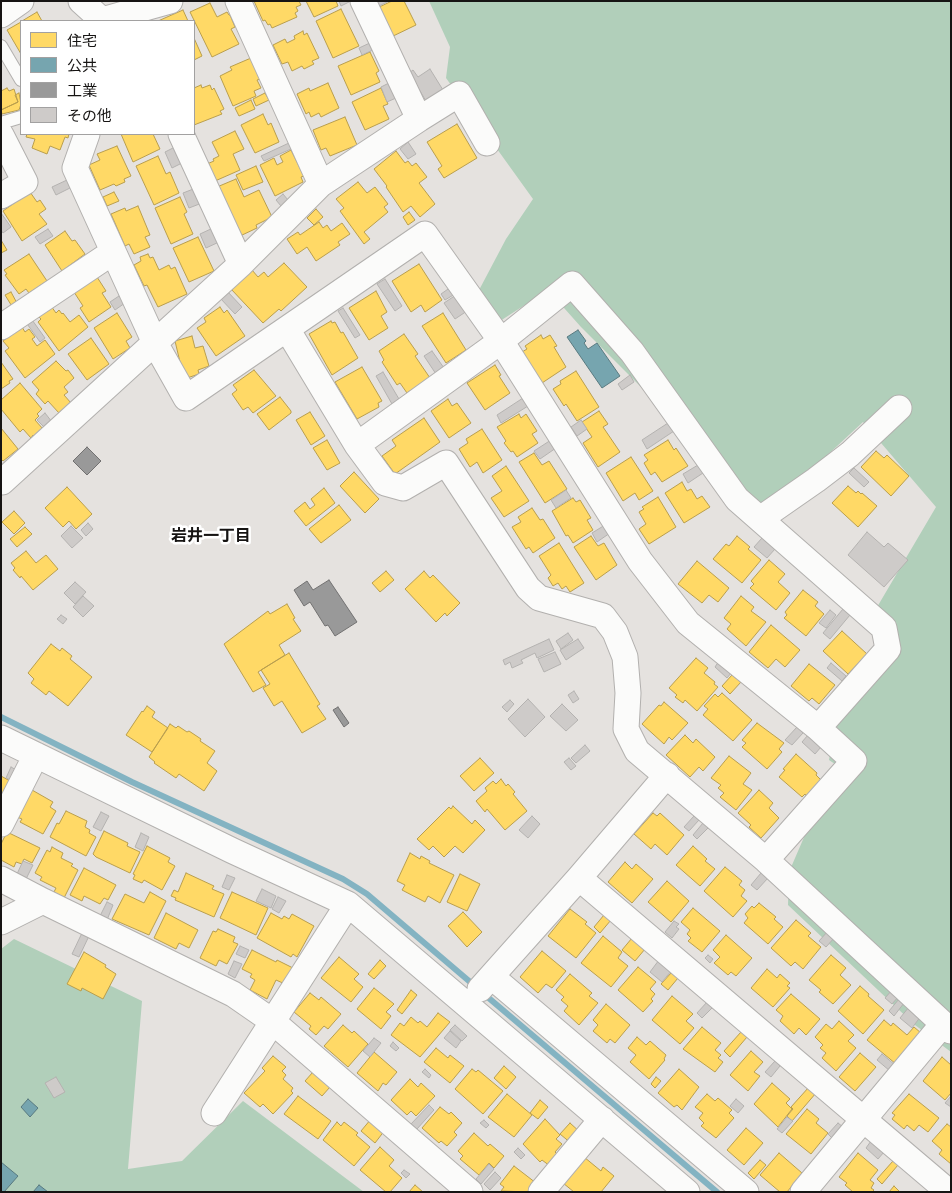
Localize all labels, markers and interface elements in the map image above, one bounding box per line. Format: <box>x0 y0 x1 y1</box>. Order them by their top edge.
legend <box>20 20 195 135</box>
text: 住宅 <box>67 33 97 49</box>
text: 公共 <box>67 58 97 74</box>
text: 工業 <box>67 83 97 99</box>
text: その他 <box>67 108 112 124</box>
district label: 岩井一丁目 <box>171 527 251 547</box>

